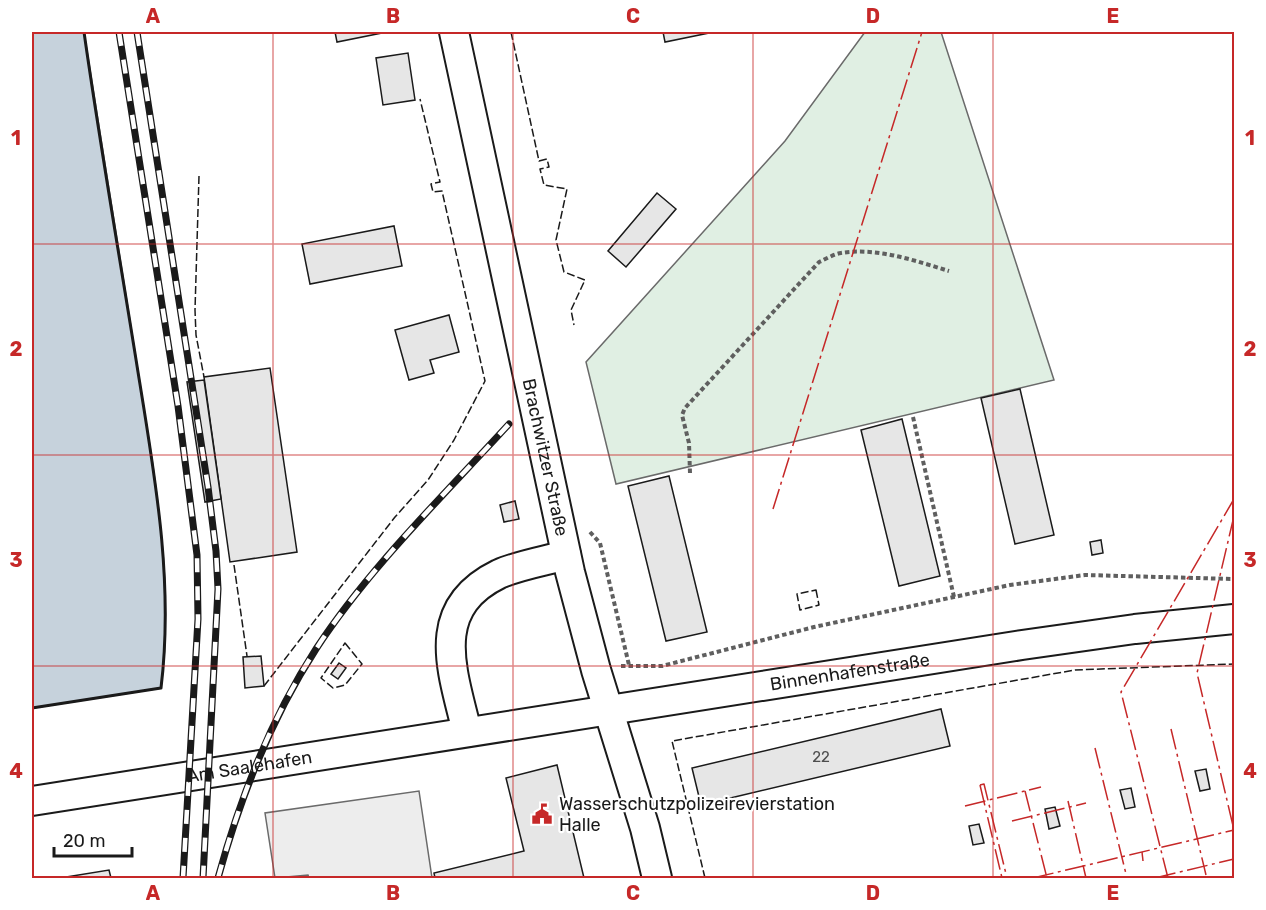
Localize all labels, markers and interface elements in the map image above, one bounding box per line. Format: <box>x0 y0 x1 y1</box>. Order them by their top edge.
text: A <box>146 4 161 28</box>
text: B <box>386 4 400 28</box>
text: C <box>626 4 640 28</box>
text: D <box>866 4 880 28</box>
text: E <box>1107 4 1119 28</box>
text: 1 <box>11 126 21 150</box>
text: 1 <box>1245 126 1255 150</box>
text: 2 <box>10 337 23 361</box>
text: 2 <box>1244 337 1257 361</box>
street label: Brachwitzer Straße <box>518 376 573 538</box>
text: 3 <box>9 548 23 572</box>
text: 3 <box>1243 548 1257 572</box>
street label: Binnenhafenstraße <box>768 649 931 696</box>
street label: Am Saalehafen <box>185 746 314 787</box>
house number: 22 <box>812 748 830 766</box>
text: 4 <box>9 759 23 783</box>
text: 4 <box>1243 759 1257 783</box>
place label: Wasserschutzpolizeirevierstation Halle <box>559 793 835 836</box>
public building icon: Wasserschutzpolizeirevierstation Halle <box>530 802 554 826</box>
scale bar <box>54 820 132 858</box>
text: 20 m <box>63 830 105 852</box>
text: A <box>146 881 161 905</box>
text: B <box>386 881 400 905</box>
text: C <box>626 881 640 905</box>
text: D <box>866 881 880 905</box>
text: E <box>1107 881 1119 905</box>

